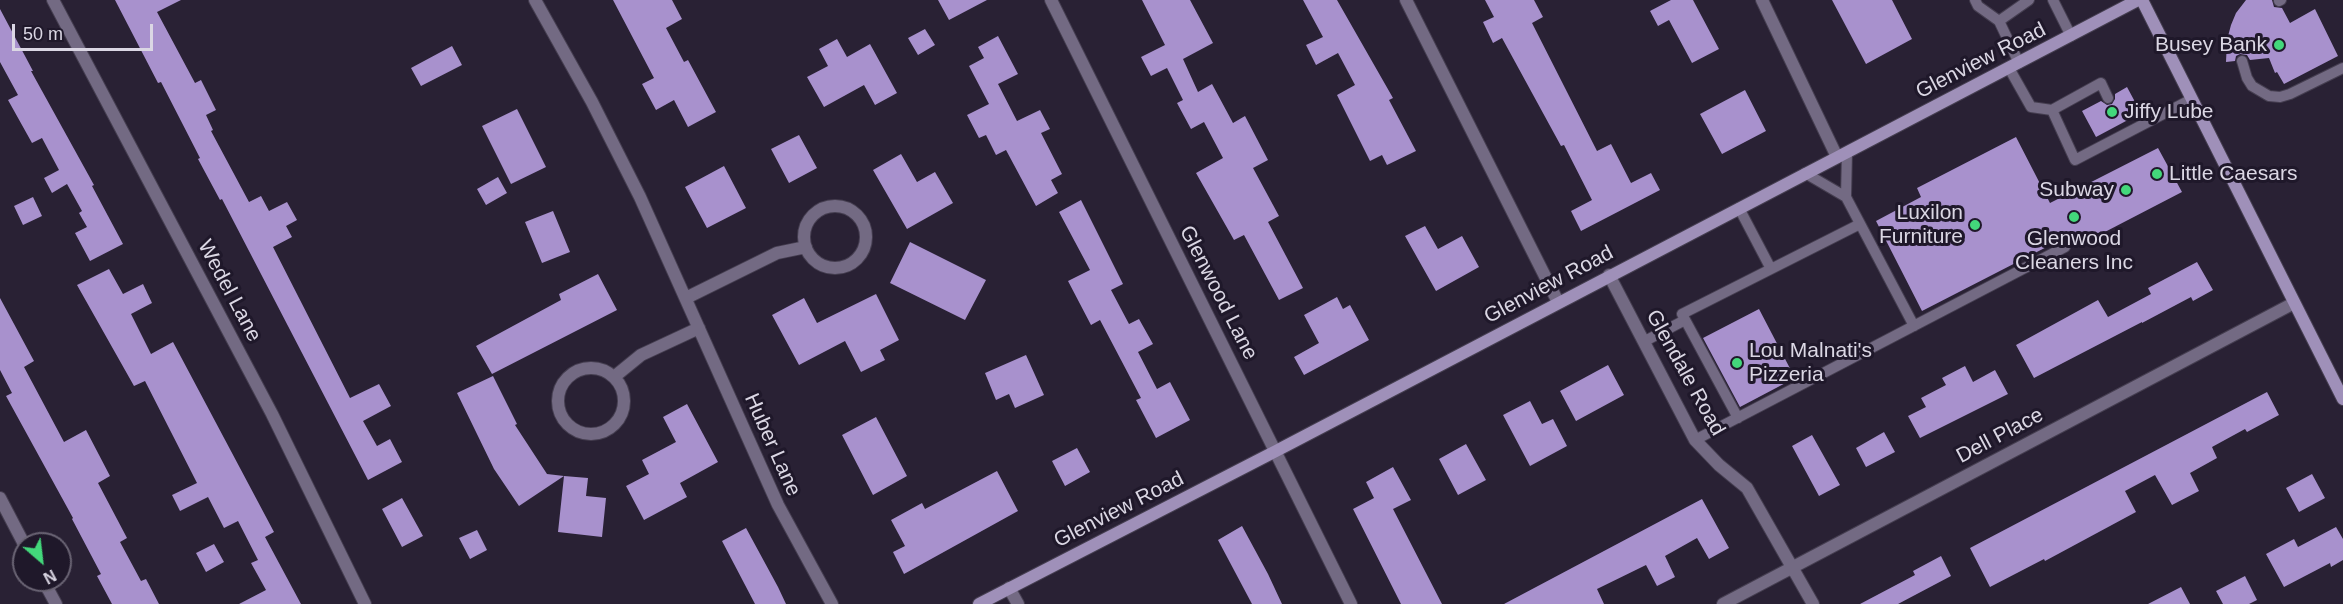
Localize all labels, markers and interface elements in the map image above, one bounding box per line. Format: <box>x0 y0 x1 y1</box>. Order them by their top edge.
scale bar <box>15 12 156 50</box>
street label: Glenview Road <box>1912 17 2050 105</box>
text: 50 m <box>23 24 63 44</box>
place label: Busey Bank <box>2155 32 2267 58</box>
marker: Busey Bank <box>2272 38 2286 52</box>
place label: Jiffy Lube <box>2124 99 2214 125</box>
marker: Jiffy Lube <box>2105 105 2119 119</box>
place label: Little Caesars <box>2169 161 2297 187</box>
marker: Little Caesars <box>2150 167 2164 181</box>
place label: Subway <box>2039 177 2114 203</box>
marker: Subway <box>2119 183 2133 197</box>
place label: Luxilon Furniture <box>1879 200 1963 250</box>
marker: Glenwood Cleaners Inc <box>2067 210 2081 224</box>
marker: Luxilon Furniture <box>1968 218 1982 232</box>
street label: Glenwood Lane <box>1173 222 1263 364</box>
place label: Glenwood Cleaners Inc <box>2015 226 2133 276</box>
street label: Wedel Lane <box>192 236 266 346</box>
street label: Glenview Road <box>1480 240 1618 330</box>
street label: Glendale Road <box>1640 306 1730 440</box>
place label: Lou Malnati's Pizzeria <box>1749 338 1872 388</box>
marker: Lou Malnati's Pizzeria <box>1730 356 1744 370</box>
street label: Huber Lane <box>738 390 806 500</box>
street label: Dell Place <box>1952 403 2048 469</box>
street label: Glenview Road <box>1050 466 1188 554</box>
north arrow <box>12 532 72 592</box>
text: N <box>41 566 59 587</box>

